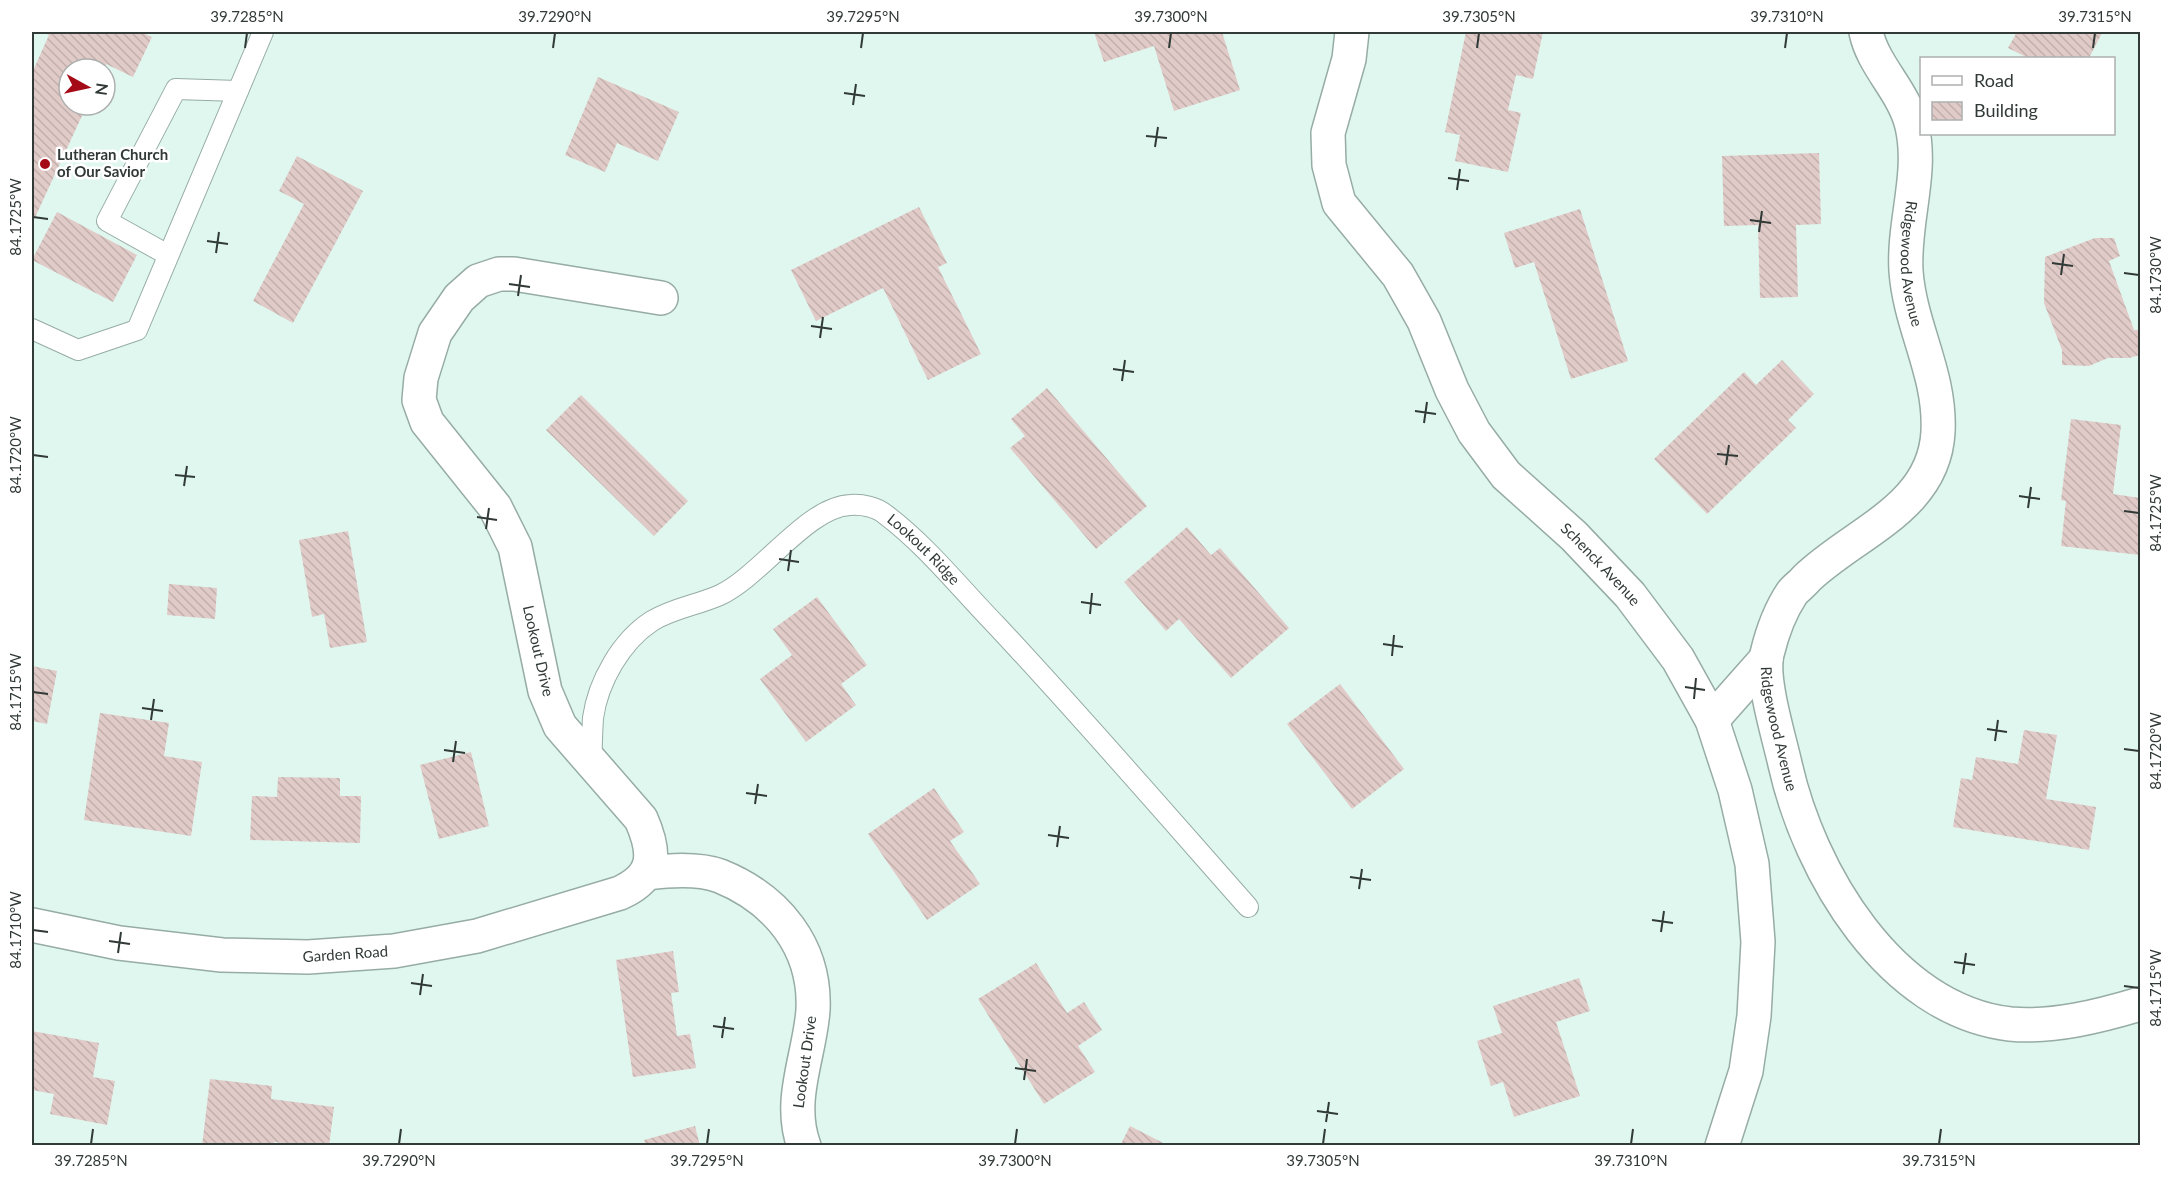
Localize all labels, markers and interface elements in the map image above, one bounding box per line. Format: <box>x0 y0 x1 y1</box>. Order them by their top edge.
text: 39.7285°N <box>210 7 284 25</box>
text: 39.7290°N <box>518 7 592 25</box>
text: 39.7295°N <box>826 7 900 25</box>
text: 39.7300°N <box>1134 7 1208 25</box>
text: 39.7305°N <box>1442 7 1516 25</box>
text: 39.7310°N <box>1750 7 1824 25</box>
text: 39.7315°N <box>2058 7 2132 25</box>
north arrow <box>57 57 117 117</box>
legend <box>1920 57 2115 135</box>
text: Road <box>1974 69 2014 91</box>
text: N <box>92 82 113 97</box>
text: Building <box>1974 99 2038 121</box>
place label: Lutheran Church of Our Savior <box>57 145 168 180</box>
marker: Lutheran Church of Our Savior <box>38 157 52 171</box>
text: 84.1725°W <box>6 178 24 256</box>
street label: Ridgewood Avenue <box>1898 200 1927 329</box>
text: 84.1730°W <box>2146 236 2164 314</box>
text: 84.1720°W <box>6 416 24 494</box>
text: 84.1725°W <box>2146 474 2164 552</box>
street label: Lookout Ridge <box>884 509 964 588</box>
street label: Schenck Avenue <box>1557 519 1645 609</box>
street label: Lookout Drive <box>520 603 558 698</box>
text: 84.1715°W <box>6 653 24 731</box>
street label: Ridgewood Avenue <box>1758 666 1802 793</box>
text: 84.1720°W <box>2146 712 2164 790</box>
text: 84.1710°W <box>6 891 24 969</box>
street label: Garden Road <box>302 941 389 965</box>
text: 84.1715°W <box>2146 949 2164 1027</box>
street label: Lookout Drive <box>789 1014 819 1109</box>
text: 39.7285°N <box>54 1151 128 1169</box>
text: 39.7290°N <box>362 1151 436 1169</box>
text: 39.7295°N <box>670 1151 744 1169</box>
text: 39.7300°N <box>978 1151 1052 1169</box>
text: 39.7305°N <box>1286 1151 1360 1169</box>
text: 39.7310°N <box>1594 1151 1668 1169</box>
text: 39.7315°N <box>1902 1151 1976 1169</box>

